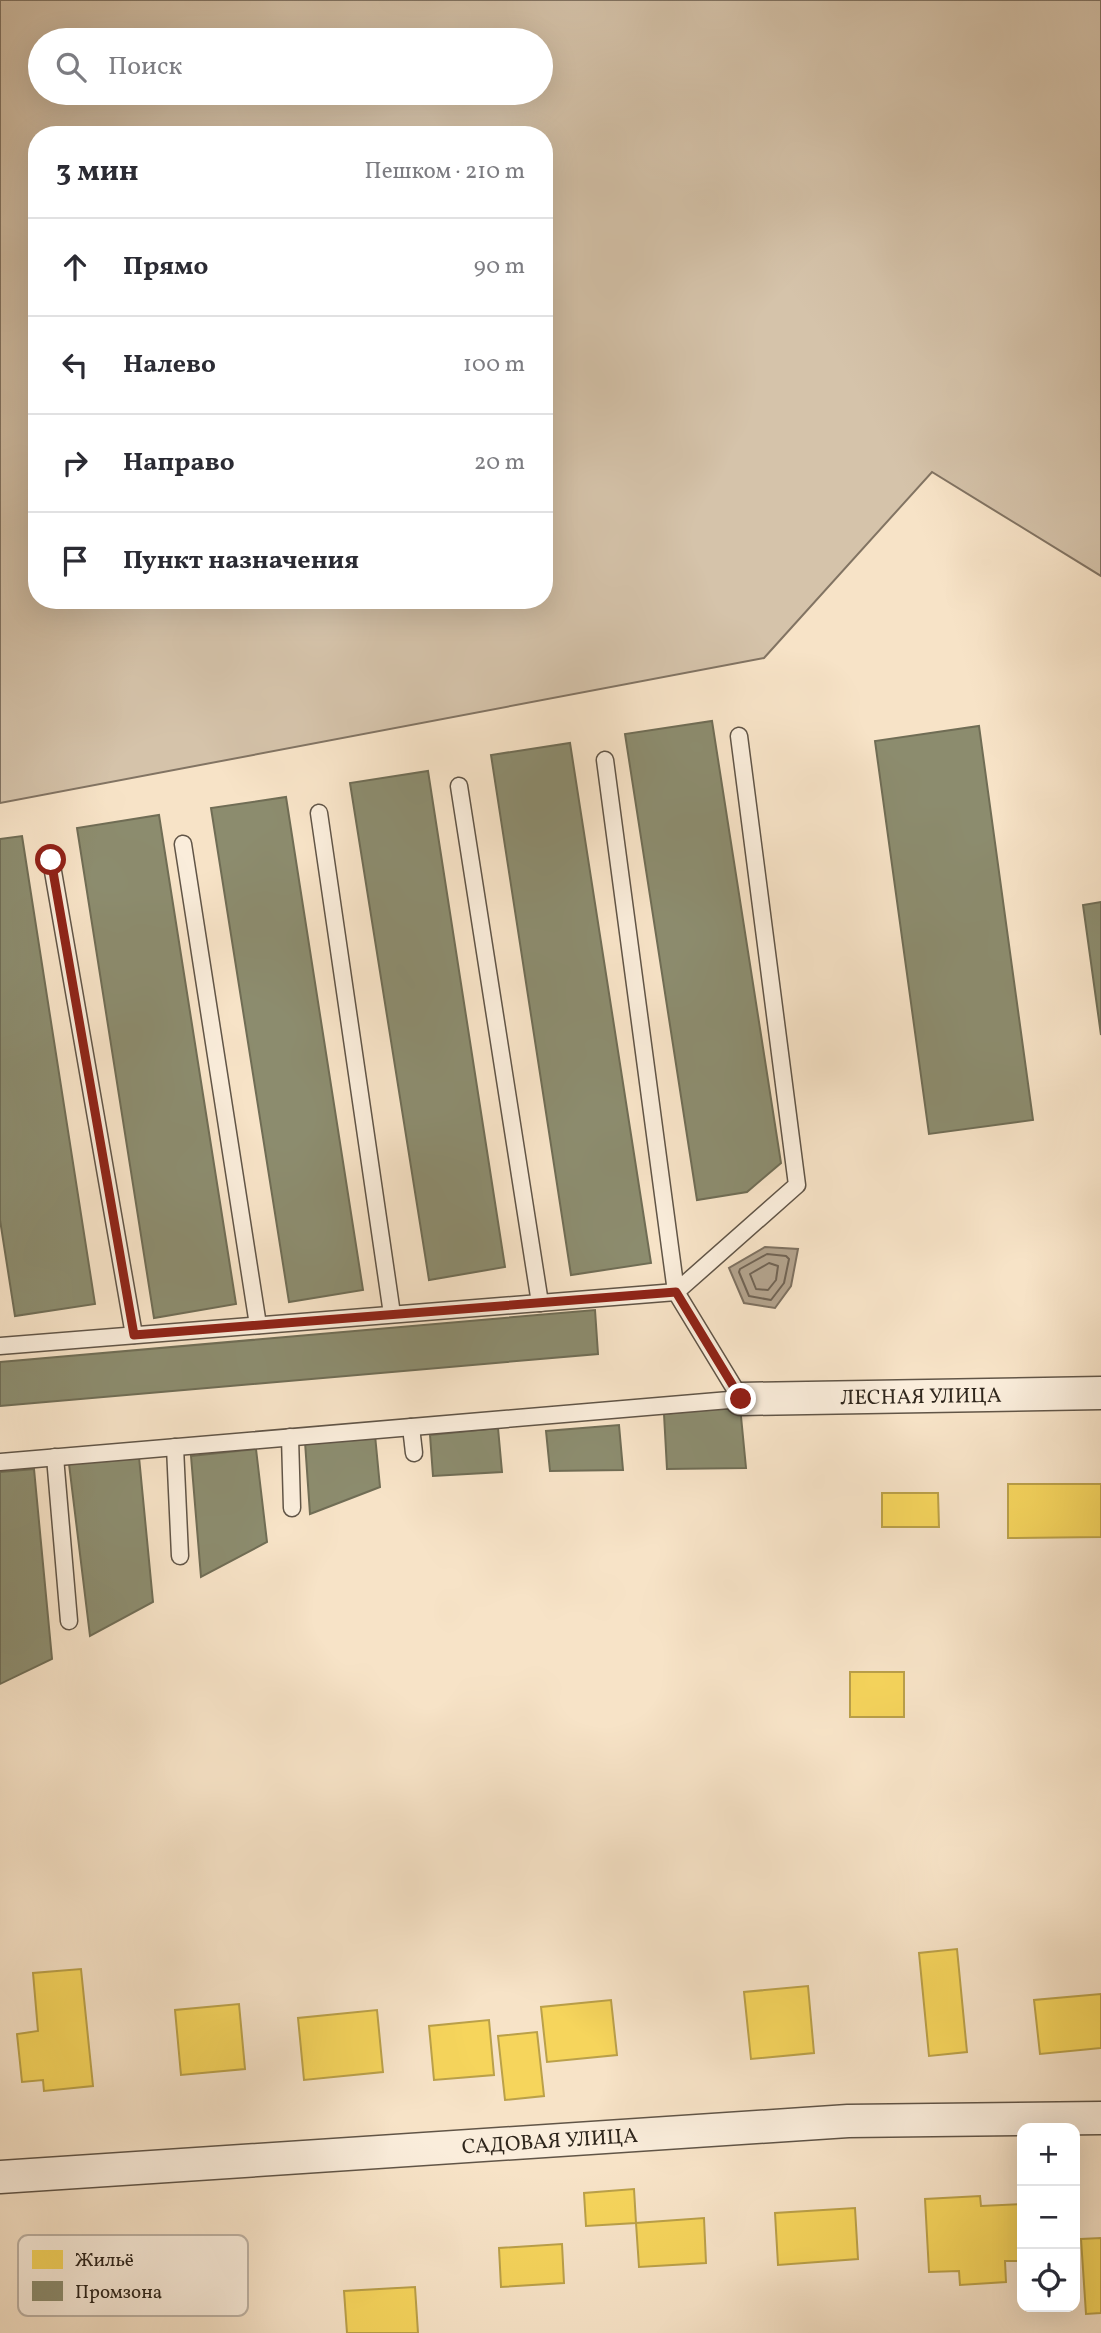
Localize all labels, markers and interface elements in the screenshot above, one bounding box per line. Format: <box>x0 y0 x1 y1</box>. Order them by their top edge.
search box <box>28 28 553 105</box>
icon: search <box>52 48 90 86</box>
text: Поиск <box>108 49 182 85</box>
text: 3 мин <box>56 151 139 193</box>
text: Пешком · 210 m <box>365 156 525 188</box>
icon: ahead <box>56 248 94 286</box>
text: Прямо <box>123 249 208 285</box>
text: 90 m <box>474 251 525 283</box>
icon: left <box>56 346 94 384</box>
text: Налево <box>123 347 216 383</box>
text: 100 m <box>463 349 525 381</box>
icon: right <box>56 444 94 482</box>
text: Направо <box>123 445 235 481</box>
text: 20 m <box>474 447 525 479</box>
icon: arrive <box>56 542 94 580</box>
text: Пункт назначения <box>123 543 359 579</box>
route start <box>35 844 66 875</box>
street label: ЛЕСНАЯ УЛИЦА <box>840 1382 1002 1413</box>
route end <box>725 1383 756 1414</box>
street label: САДОВАЯ УЛИЦА <box>461 2122 639 2162</box>
map controls <box>1017 2123 1080 2312</box>
button: + <box>1017 2123 1080 2186</box>
button: − <box>1017 2186 1080 2249</box>
legend <box>18 2235 248 2316</box>
text: Жильё <box>75 2248 134 2274</box>
button: locate <box>1017 2249 1080 2312</box>
text: Промзона <box>75 2280 162 2306</box>

